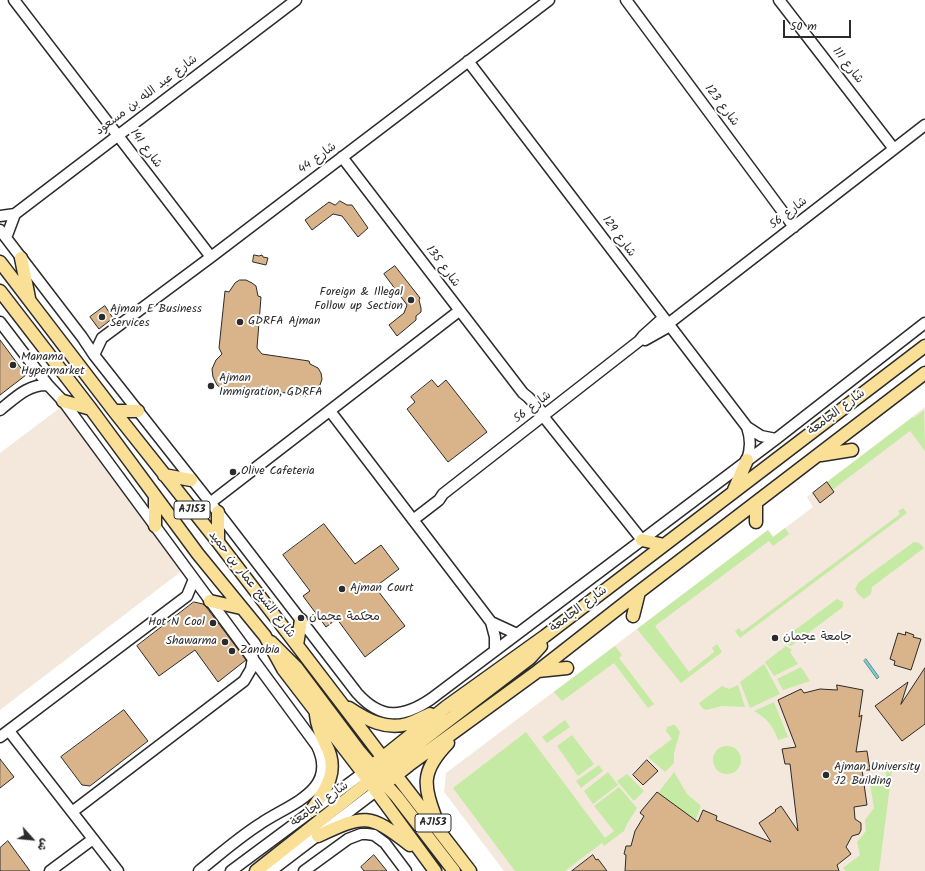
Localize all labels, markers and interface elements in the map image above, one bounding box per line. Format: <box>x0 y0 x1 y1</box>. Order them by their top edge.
scale bar <box>785 12 853 38</box>
text: 50 m <box>790 17 817 36</box>
street label: شارع 111 <box>828 45 866 87</box>
street label: شارع عبد الله بن مسعود <box>93 53 201 139</box>
street label: شارع 123 <box>701 82 741 130</box>
street label: شارع 141 <box>126 127 164 171</box>
street label: شارع 44 <box>296 140 340 178</box>
street label: شارع 56 <box>767 195 811 233</box>
street label: شارع 129 <box>598 214 638 260</box>
street label: شارع 135 <box>422 244 462 290</box>
place label: Foreign & Illegal Follow up Section <box>314 286 403 314</box>
marker: Foreign & Illegal Follow up Section <box>406 295 416 305</box>
place label: Ajman E Business Services <box>110 303 202 331</box>
marker: Ajman E Business Services <box>97 312 107 322</box>
place label: GDRFA Ajman <box>248 315 320 329</box>
marker: GDRFA Ajman <box>235 317 245 327</box>
place label: Manama Hypermarket <box>21 351 85 379</box>
marker: Manama Hypermarket <box>8 360 18 370</box>
place label: Ajman Immigration, GDRFA <box>219 372 323 400</box>
marker: Ajman Immigration, GDRFA <box>206 381 216 391</box>
street label: شارع الجامعة <box>806 387 868 439</box>
street label: شارع 56 <box>511 389 555 427</box>
place label: Olive Cafeteria <box>241 465 315 479</box>
marker: Olive Cafeteria <box>228 467 238 477</box>
road number: AJ153 <box>174 501 210 519</box>
street label: شارع الشيخ عمار بن حميد <box>205 528 297 642</box>
place label: Ajman Court <box>350 582 414 596</box>
marker: Ajman Court <box>337 584 347 594</box>
street label: شارع الجامعة <box>548 584 610 636</box>
place label: محكمة عجمان <box>309 611 380 625</box>
marker: محكمة عجمان <box>296 613 306 623</box>
place label: Hot N Cool <box>148 616 205 630</box>
marker: Hot N Cool <box>208 618 218 628</box>
place label: جامعة عجمان <box>783 631 852 645</box>
marker: جامعة عجمان <box>770 633 780 643</box>
place label: Shawarma <box>166 635 217 649</box>
marker: Shawarma <box>220 637 230 647</box>
place label: Zanobia <box>240 644 280 658</box>
marker: Zanobia <box>227 646 237 656</box>
place label: Ajman University J2 Building <box>834 761 920 789</box>
marker: Ajman University J2 Building <box>821 770 831 780</box>
street label: شارع الجامعة <box>288 779 352 831</box>
road number: AJ153 <box>415 814 451 832</box>
north arrow <box>12 819 52 859</box>
text: ش <box>32 835 53 854</box>

